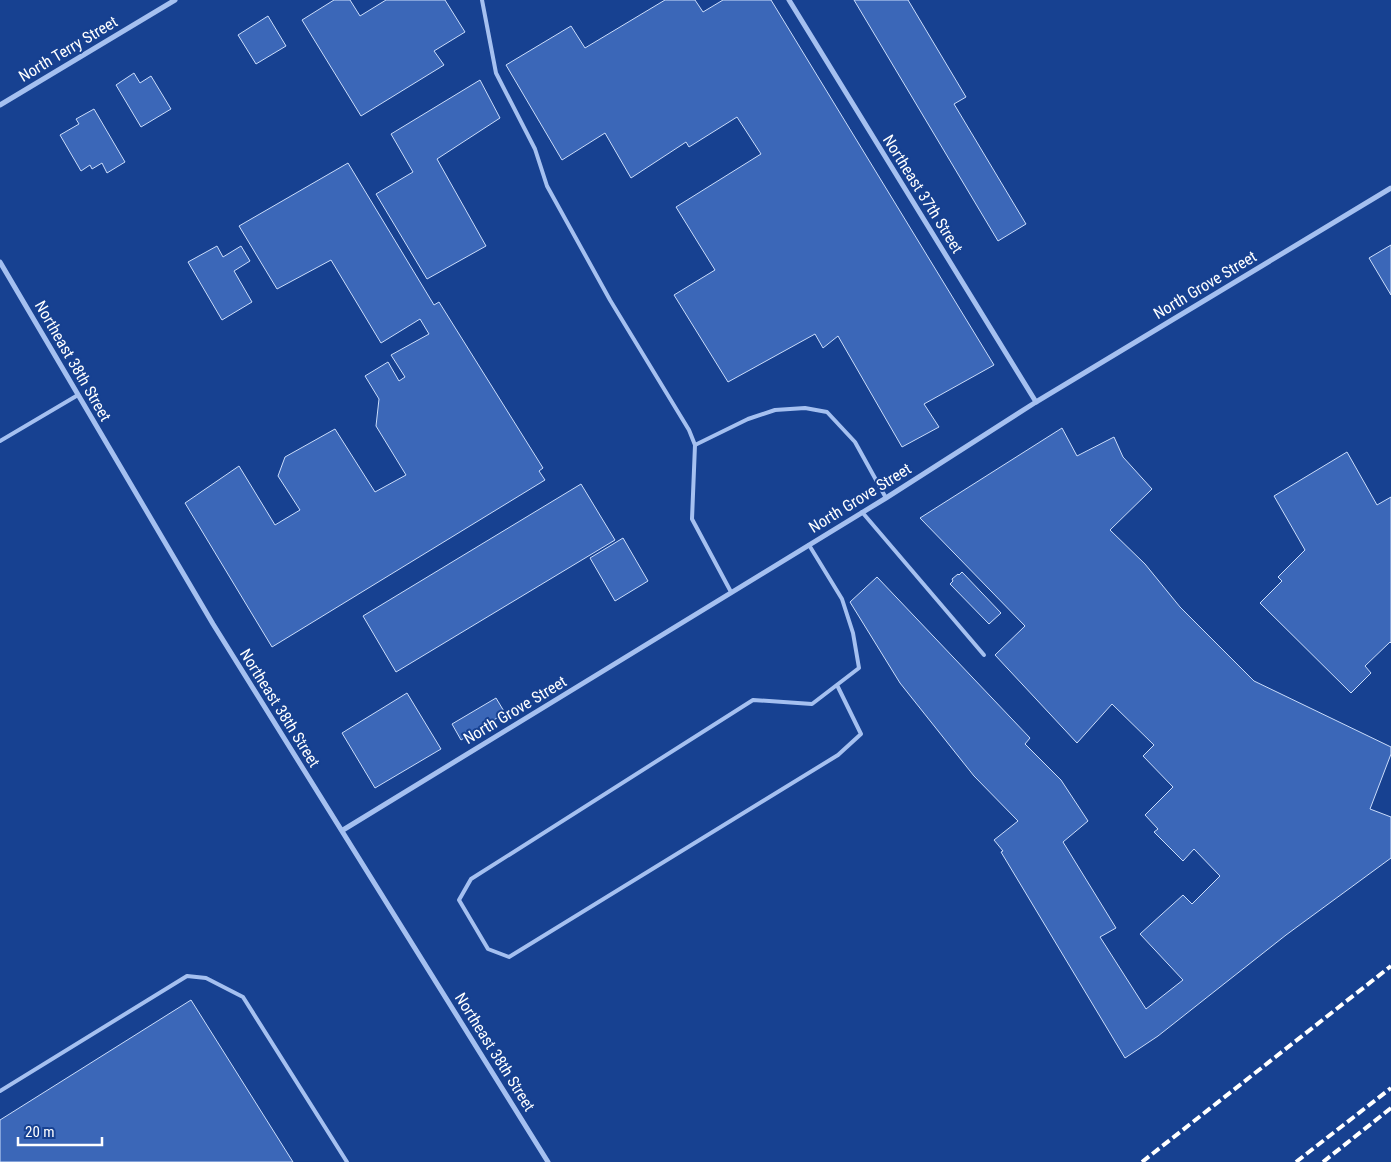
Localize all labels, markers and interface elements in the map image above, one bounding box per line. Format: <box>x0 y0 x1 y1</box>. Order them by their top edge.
street label: North Terry Street <box>15 12 121 86</box>
street label: Northeast 37th Street <box>879 131 967 257</box>
street label: North Grove Street <box>1150 247 1260 323</box>
street label: Northeast 38th Street <box>31 297 115 425</box>
street label: North Grove Street <box>805 459 915 537</box>
street label: Northeast 38th Street <box>236 645 324 771</box>
street label: North Grove Street <box>460 672 570 748</box>
street label: Northeast 38th Street <box>451 989 539 1115</box>
scale bar <box>18 1114 101 1146</box>
text: 20 m <box>25 1123 55 1141</box>

